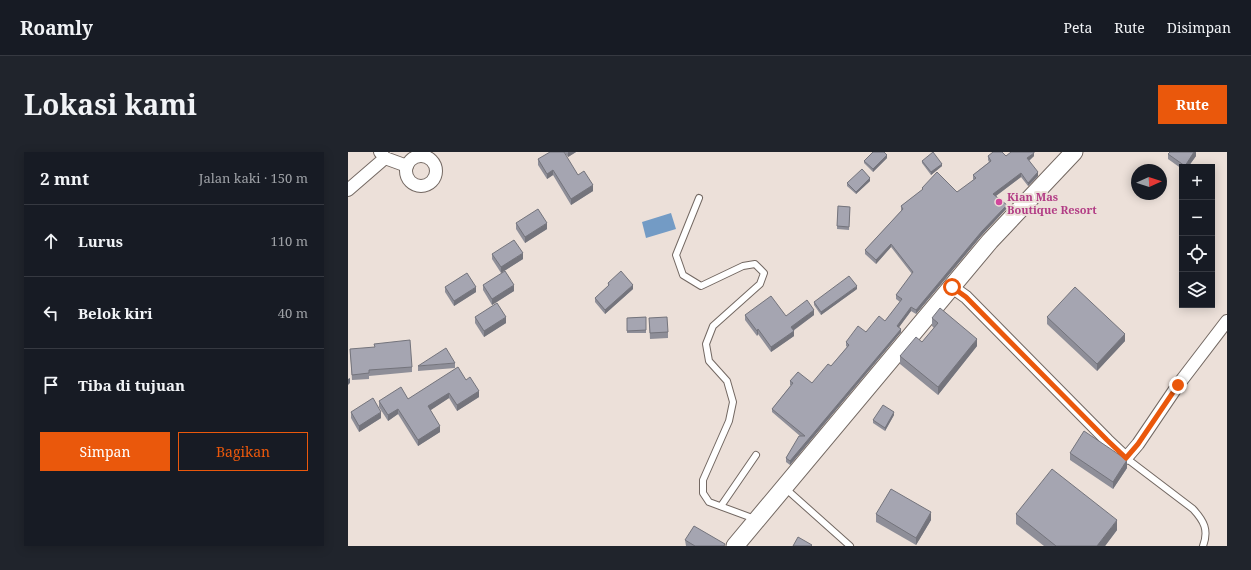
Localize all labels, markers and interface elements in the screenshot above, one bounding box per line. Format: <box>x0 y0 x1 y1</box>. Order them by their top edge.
text: Roamly <box>20 15 93 41</box>
text: Peta <box>1064 18 1092 37</box>
text: Rute <box>1114 18 1145 37</box>
text: Disimpan <box>1167 18 1231 37</box>
text: Lokasi kami <box>24 85 197 123</box>
button: Rute <box>1158 85 1227 124</box>
north arrow <box>1131 164 1167 200</box>
map controls <box>1179 164 1215 308</box>
button: + <box>1179 164 1215 200</box>
text: 2 mnt <box>40 167 89 190</box>
text: Jalan kaki · 150 m <box>199 169 308 187</box>
place label: Kian Mas Boutique Resort <box>1007 189 1097 217</box>
marker: Kian Mas Boutique Resort <box>994 197 1004 207</box>
button: − <box>1179 200 1215 236</box>
icon: ahead <box>40 230 62 252</box>
text: Lurus <box>78 231 123 251</box>
text: 110 m <box>271 232 308 250</box>
button: locate <box>1179 236 1215 272</box>
button: layers <box>1179 272 1215 308</box>
route start <box>943 278 961 296</box>
icon: left <box>40 302 62 324</box>
text: Belok kiri <box>78 303 153 323</box>
text: 40 m <box>278 304 308 322</box>
icon: arrive <box>40 374 62 396</box>
text: Tiba di tujuan <box>78 375 185 395</box>
route end <box>1169 376 1187 394</box>
button: Simpan <box>40 432 170 471</box>
button: Bagikan <box>178 432 308 471</box>

